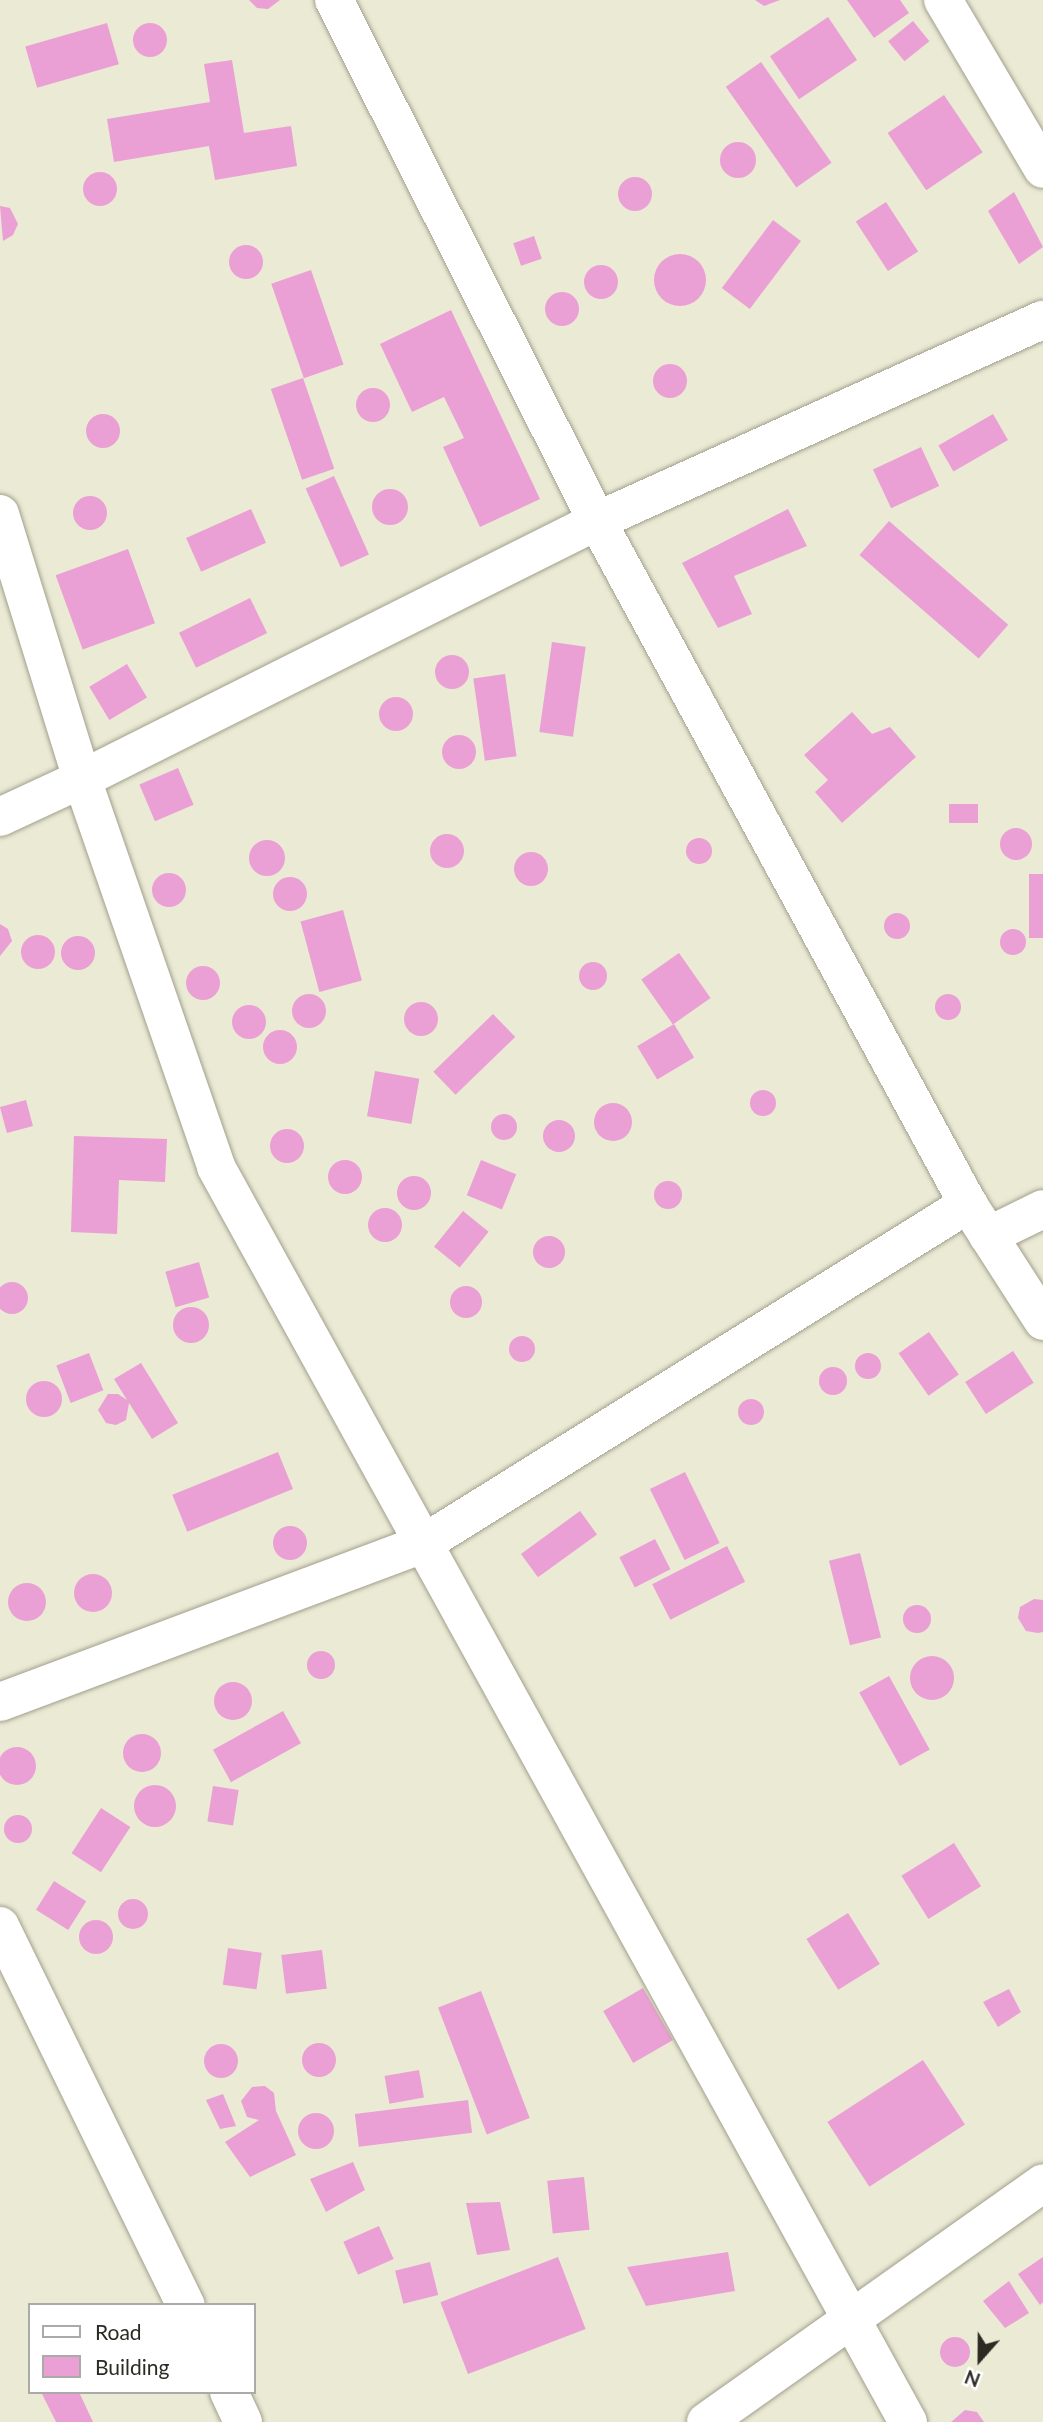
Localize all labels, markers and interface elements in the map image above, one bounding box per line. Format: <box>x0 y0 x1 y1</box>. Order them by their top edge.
legend <box>28 2303 256 2394</box>
text: Road <box>95 2319 142 2344</box>
north arrow <box>945 2324 1015 2394</box>
text: Building <box>95 2354 170 2379</box>
text: N <box>961 2366 983 2392</box>

